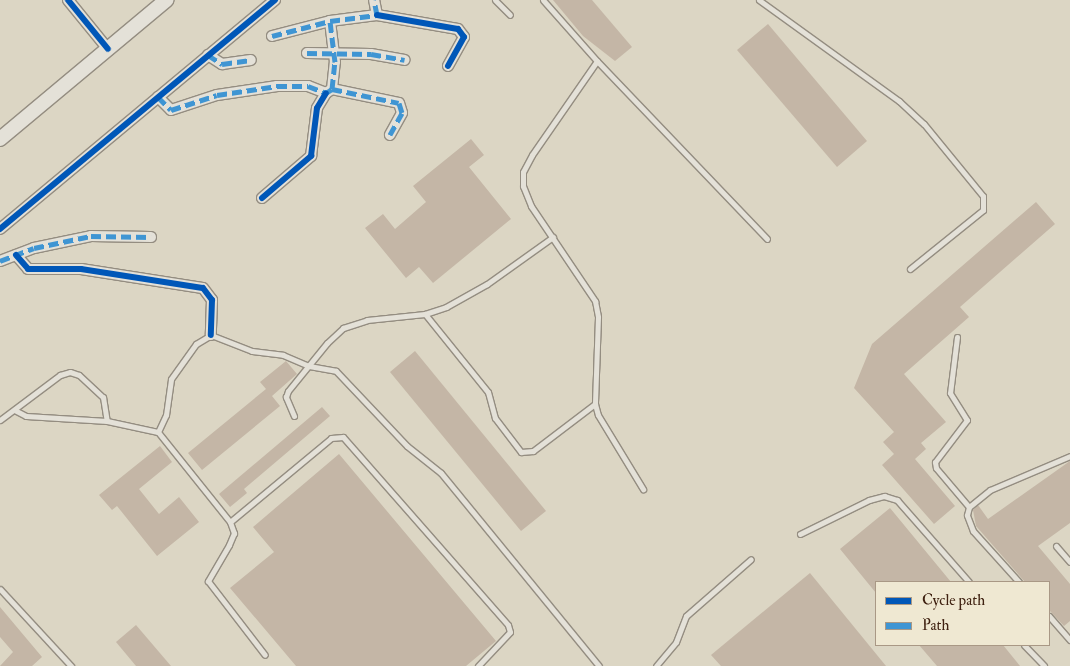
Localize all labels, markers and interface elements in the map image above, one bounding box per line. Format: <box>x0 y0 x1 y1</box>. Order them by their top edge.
legend <box>875 581 1050 646</box>
text: Cycle path <box>922 591 985 610</box>
text: Path <box>922 616 949 635</box>

